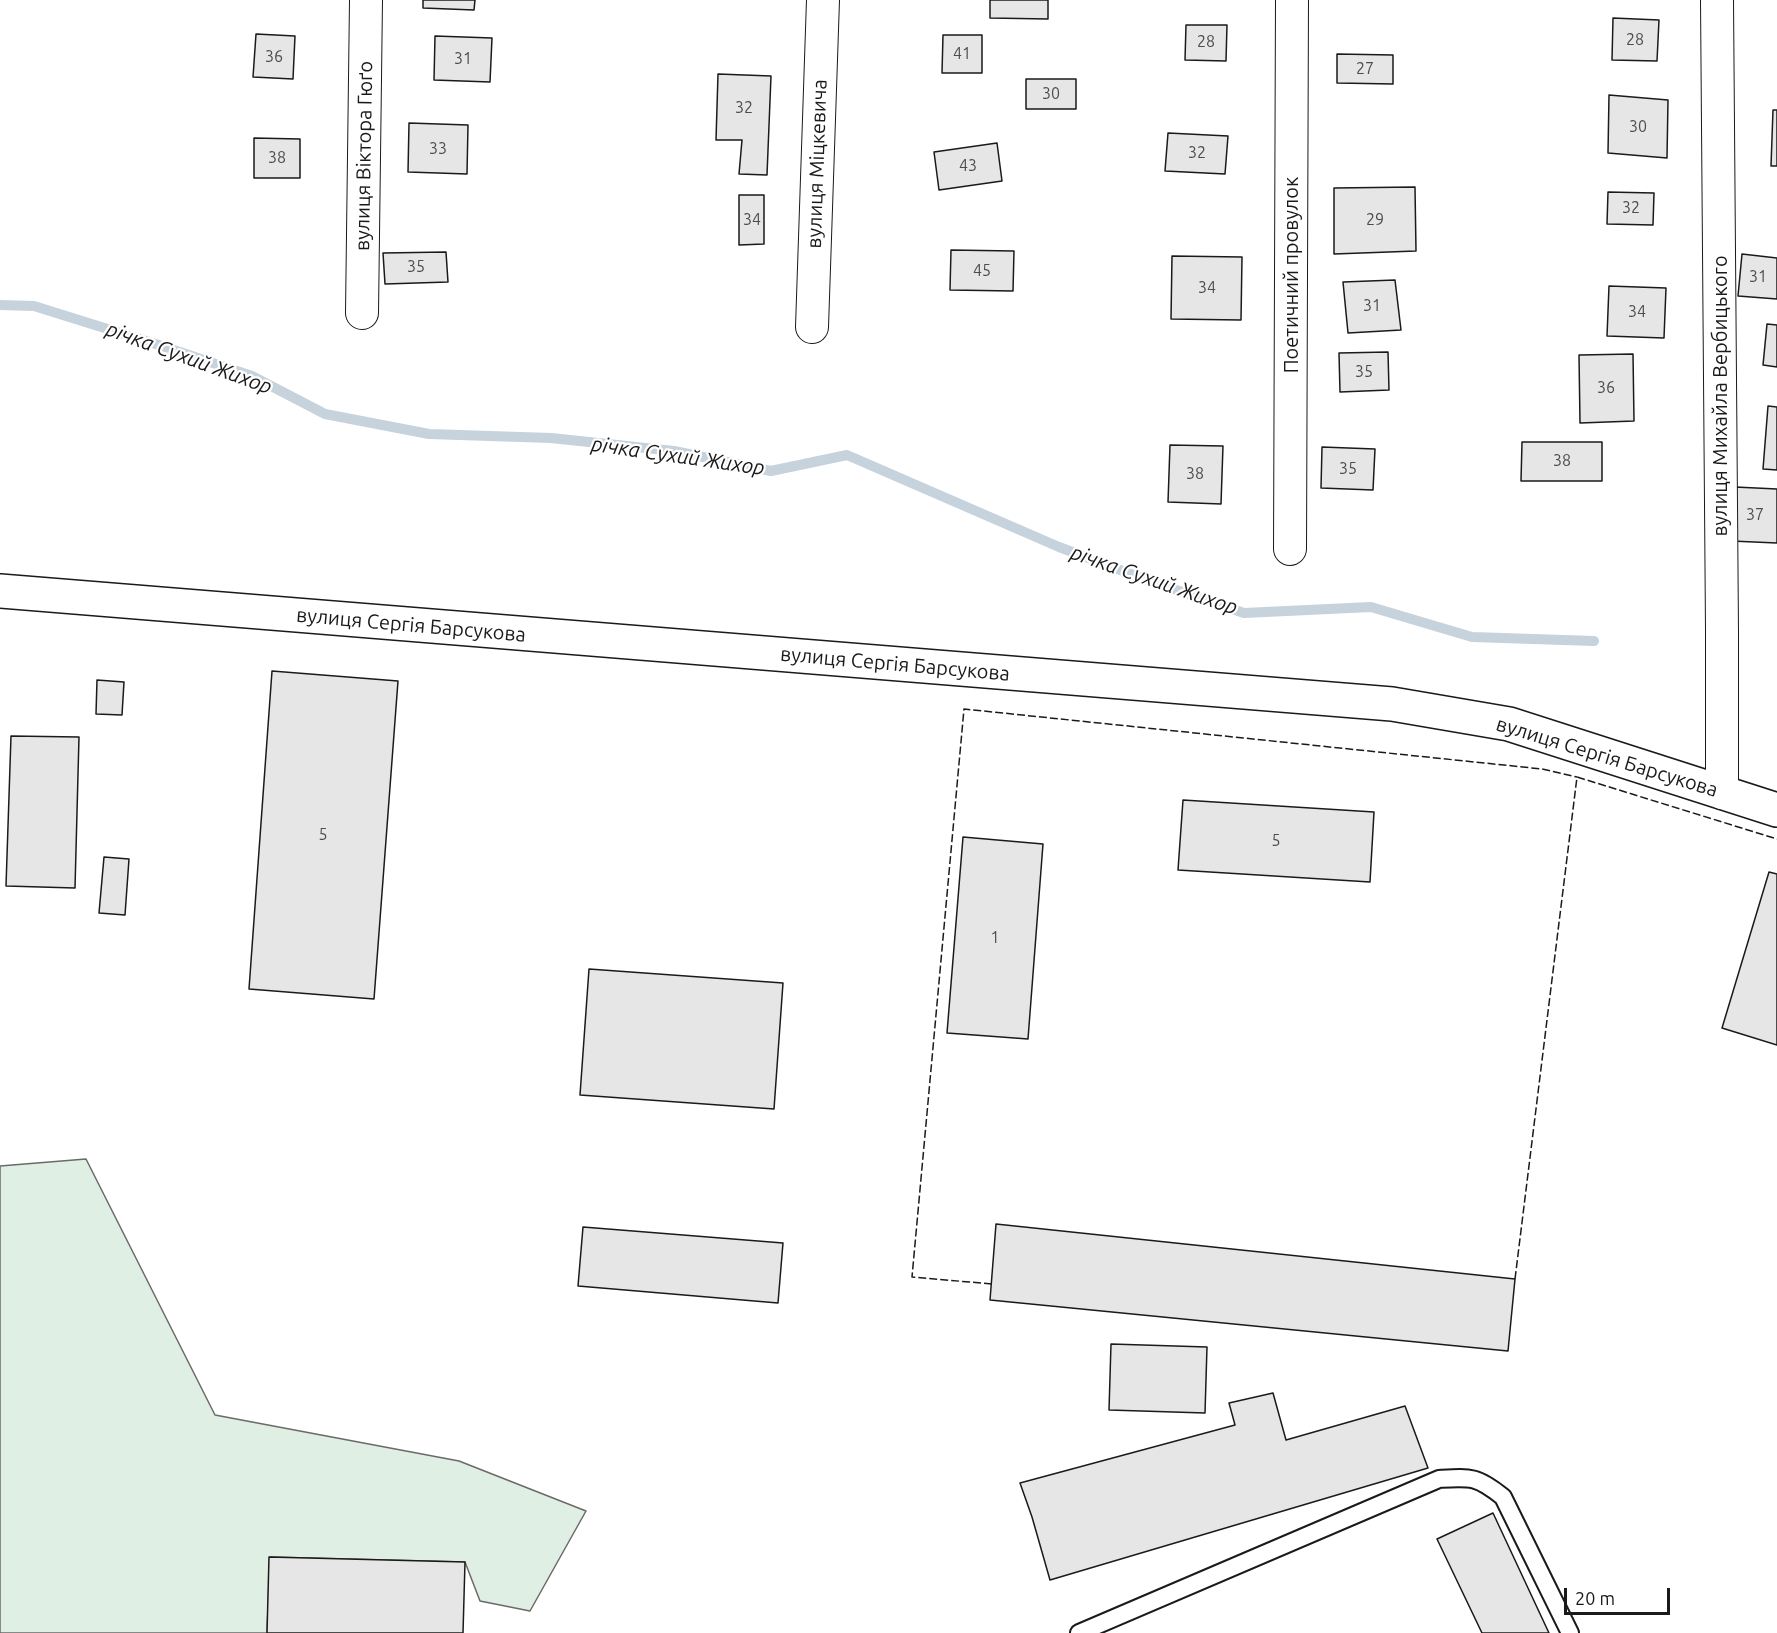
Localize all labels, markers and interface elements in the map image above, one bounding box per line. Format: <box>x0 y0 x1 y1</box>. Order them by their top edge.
house number: 28 <box>1626 30 1644 50</box>
house number: 28 <box>1197 32 1215 52</box>
house number: 41 <box>953 44 971 64</box>
house number: 36 <box>265 47 283 67</box>
house number: 31 <box>454 49 472 69</box>
house number: 27 <box>1356 59 1374 79</box>
street label: вулиця Віктора Гюґо <box>350 61 378 251</box>
street label: вулиця Міцкевича <box>802 79 832 249</box>
house number: 30 <box>1042 84 1060 104</box>
house number: 32 <box>735 98 753 118</box>
house number: 30 <box>1629 117 1647 137</box>
house number: 33 <box>429 139 447 159</box>
house number: 32 <box>1188 143 1206 163</box>
house number: 38 <box>268 148 286 168</box>
house number: 43 <box>959 156 977 176</box>
street label: Поетичний провулок <box>1279 177 1303 373</box>
house number: 32 <box>1622 198 1640 218</box>
house number: 34 <box>743 210 761 230</box>
house number: 29 <box>1366 210 1384 230</box>
street label: вулиця Михайла Вербицького <box>1708 255 1732 537</box>
house number: 35 <box>407 257 425 277</box>
house number: 45 <box>973 261 991 281</box>
house number: 31 <box>1749 267 1767 287</box>
house number: 34 <box>1198 278 1216 298</box>
house number: 31 <box>1363 296 1381 316</box>
house number: 34 <box>1628 302 1646 322</box>
water label: річка Сухий Жихор <box>103 316 275 400</box>
house number: 35 <box>1355 362 1373 382</box>
house number: 36 <box>1597 378 1615 398</box>
water label: річка Сухий Жихор <box>590 431 766 481</box>
house number: 38 <box>1553 451 1571 471</box>
house number: 35 <box>1339 459 1357 479</box>
house number: 38 <box>1186 464 1204 484</box>
house number: 37 <box>1746 505 1764 525</box>
water label: річка Сухий Жихор <box>1067 540 1241 620</box>
street label: вулиця Сергія Барсукова <box>295 603 527 647</box>
street label: вулиця Сергія Барсукова <box>779 642 1011 686</box>
street label: вулиця Сергія Барсукова <box>1493 712 1721 802</box>
house number: 5 <box>318 825 328 845</box>
house number: 5 <box>1271 831 1281 851</box>
house number: 1 <box>990 928 1000 948</box>
scale bar <box>1567 1576 1674 1614</box>
text: 20 m <box>1575 1588 1615 1608</box>

